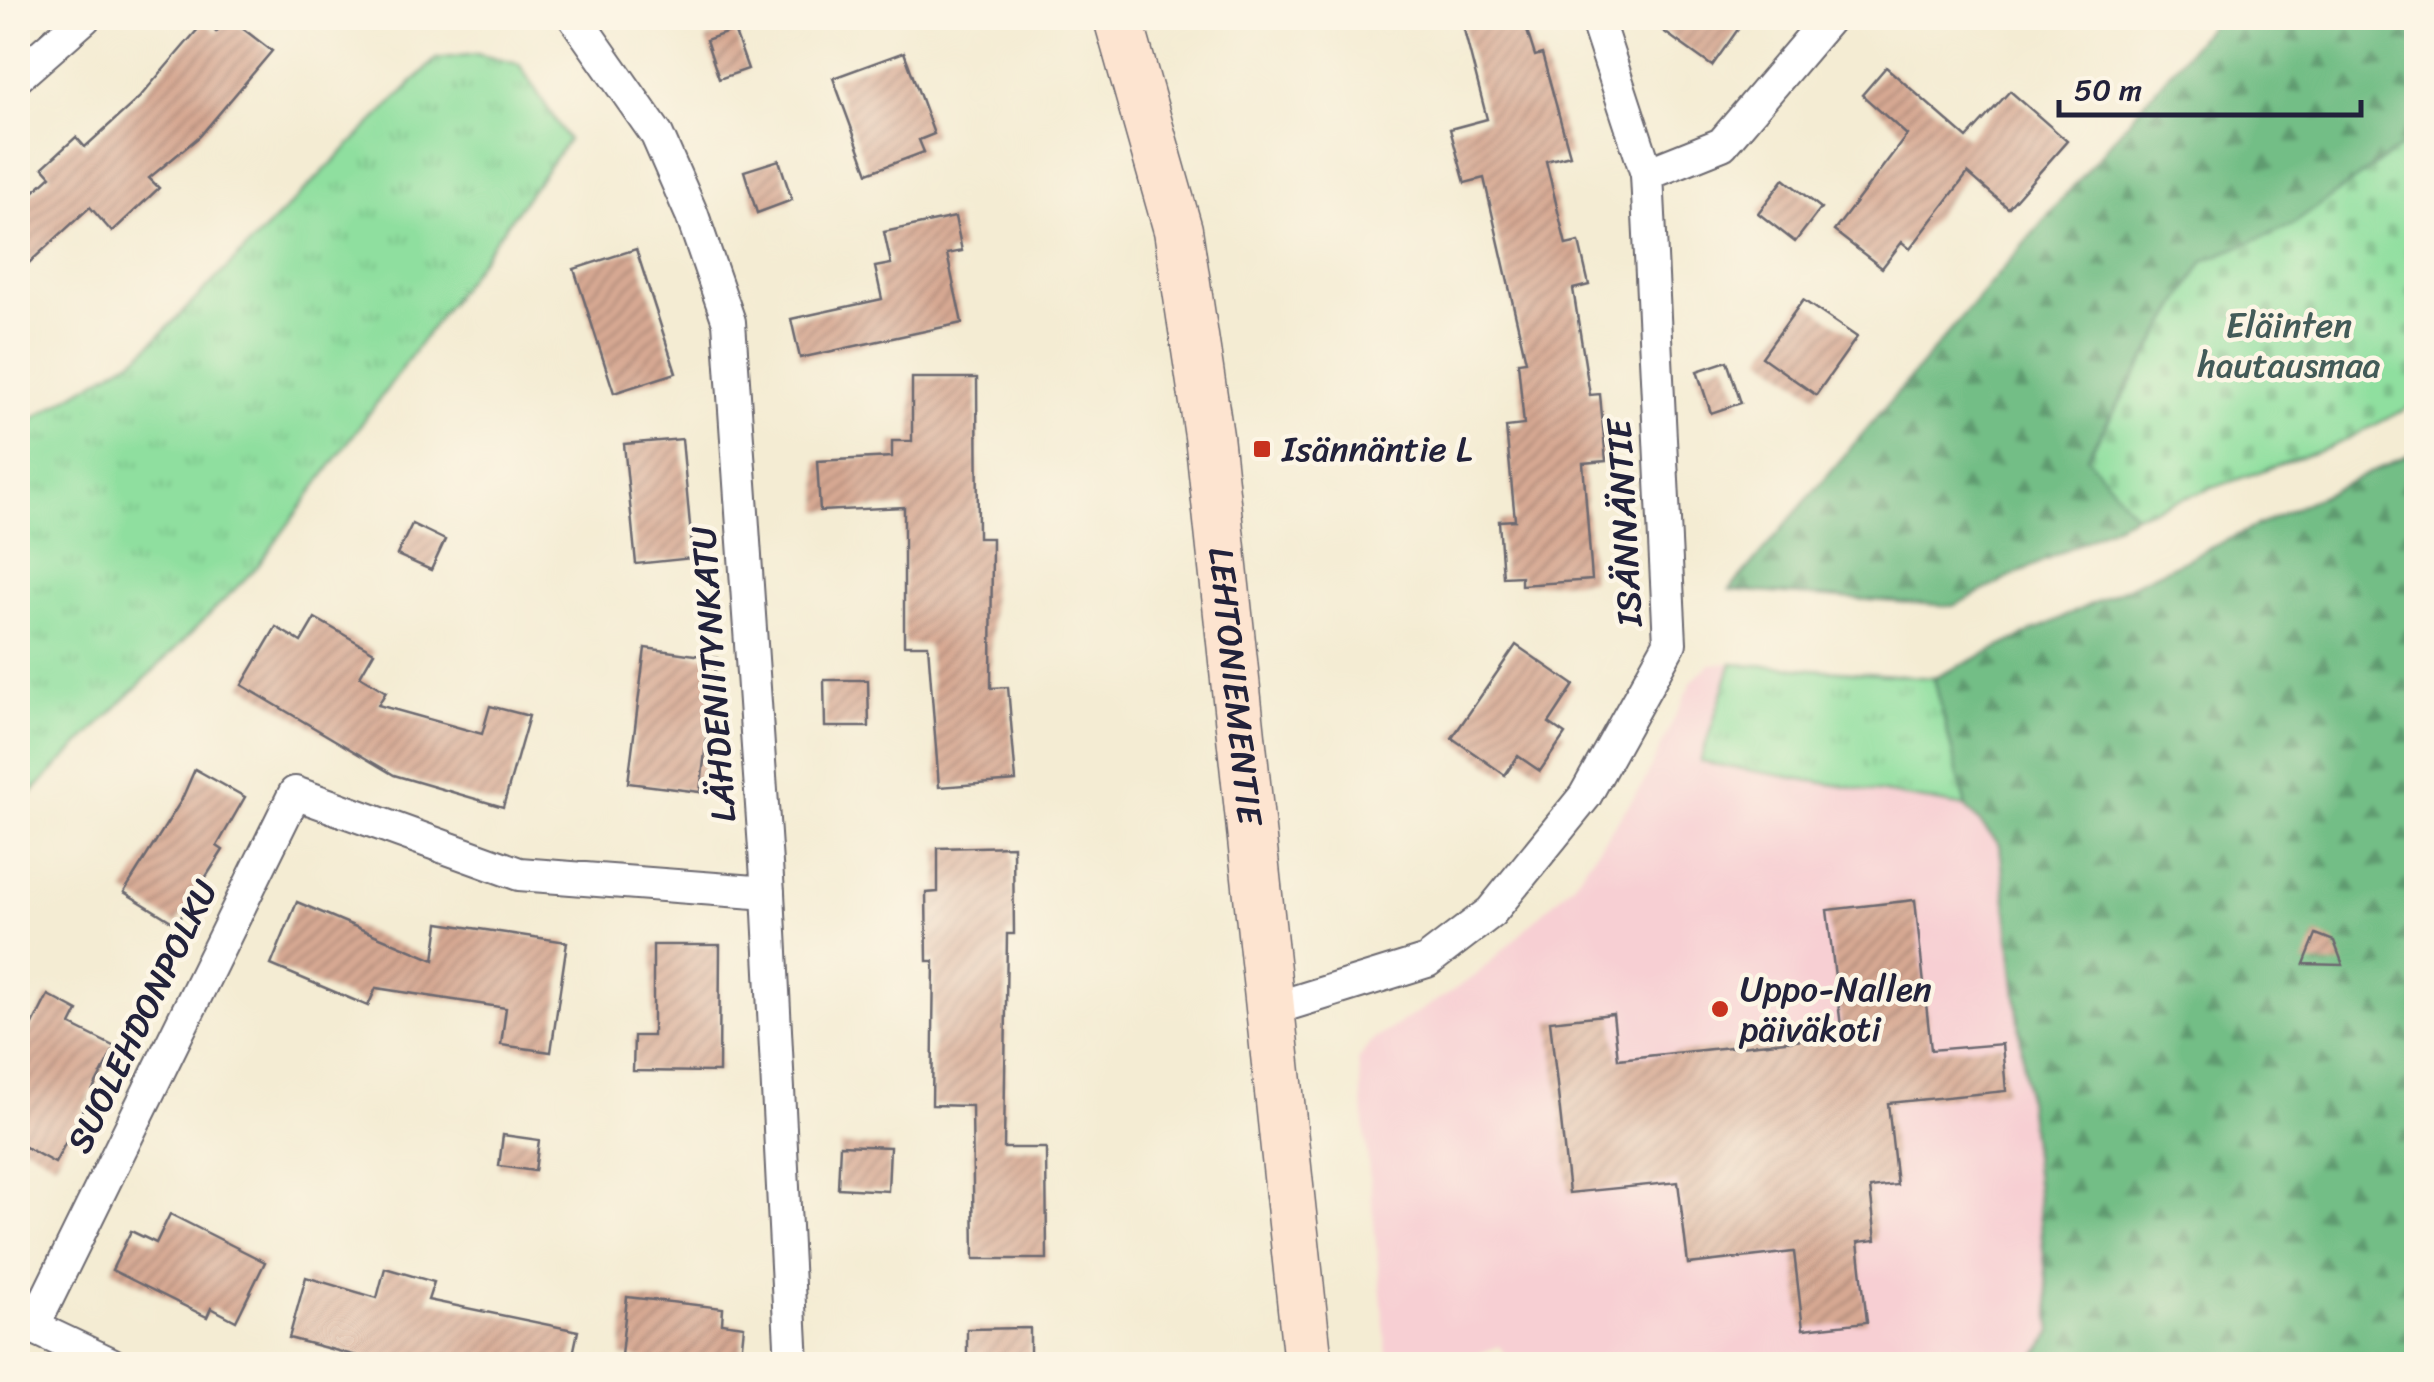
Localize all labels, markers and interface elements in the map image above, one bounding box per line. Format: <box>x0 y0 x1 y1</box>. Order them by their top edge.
scale bar <box>2059 55 2362 117</box>
text: 50 m <box>2074 63 2142 117</box>
park label: Eläinten hautausmaa <box>2197 294 2381 396</box>
street label: ISÄNNÄNTIE <box>1587 415 1660 629</box>
place label: Isännäntie L <box>1281 418 1473 480</box>
marker: Isännäntie L <box>1251 438 1273 460</box>
street label: LÄHDENIITYNKATU <box>672 524 754 824</box>
street label: LEHTONIEMENTIE <box>1190 544 1282 830</box>
street label: SUOLEHDONPOLKU <box>49 868 235 1164</box>
place label: Uppo-Nallen päiväkoti <box>1738 958 1932 1060</box>
marker: Uppo-Nallen päiväkoti <box>1709 998 1731 1020</box>

